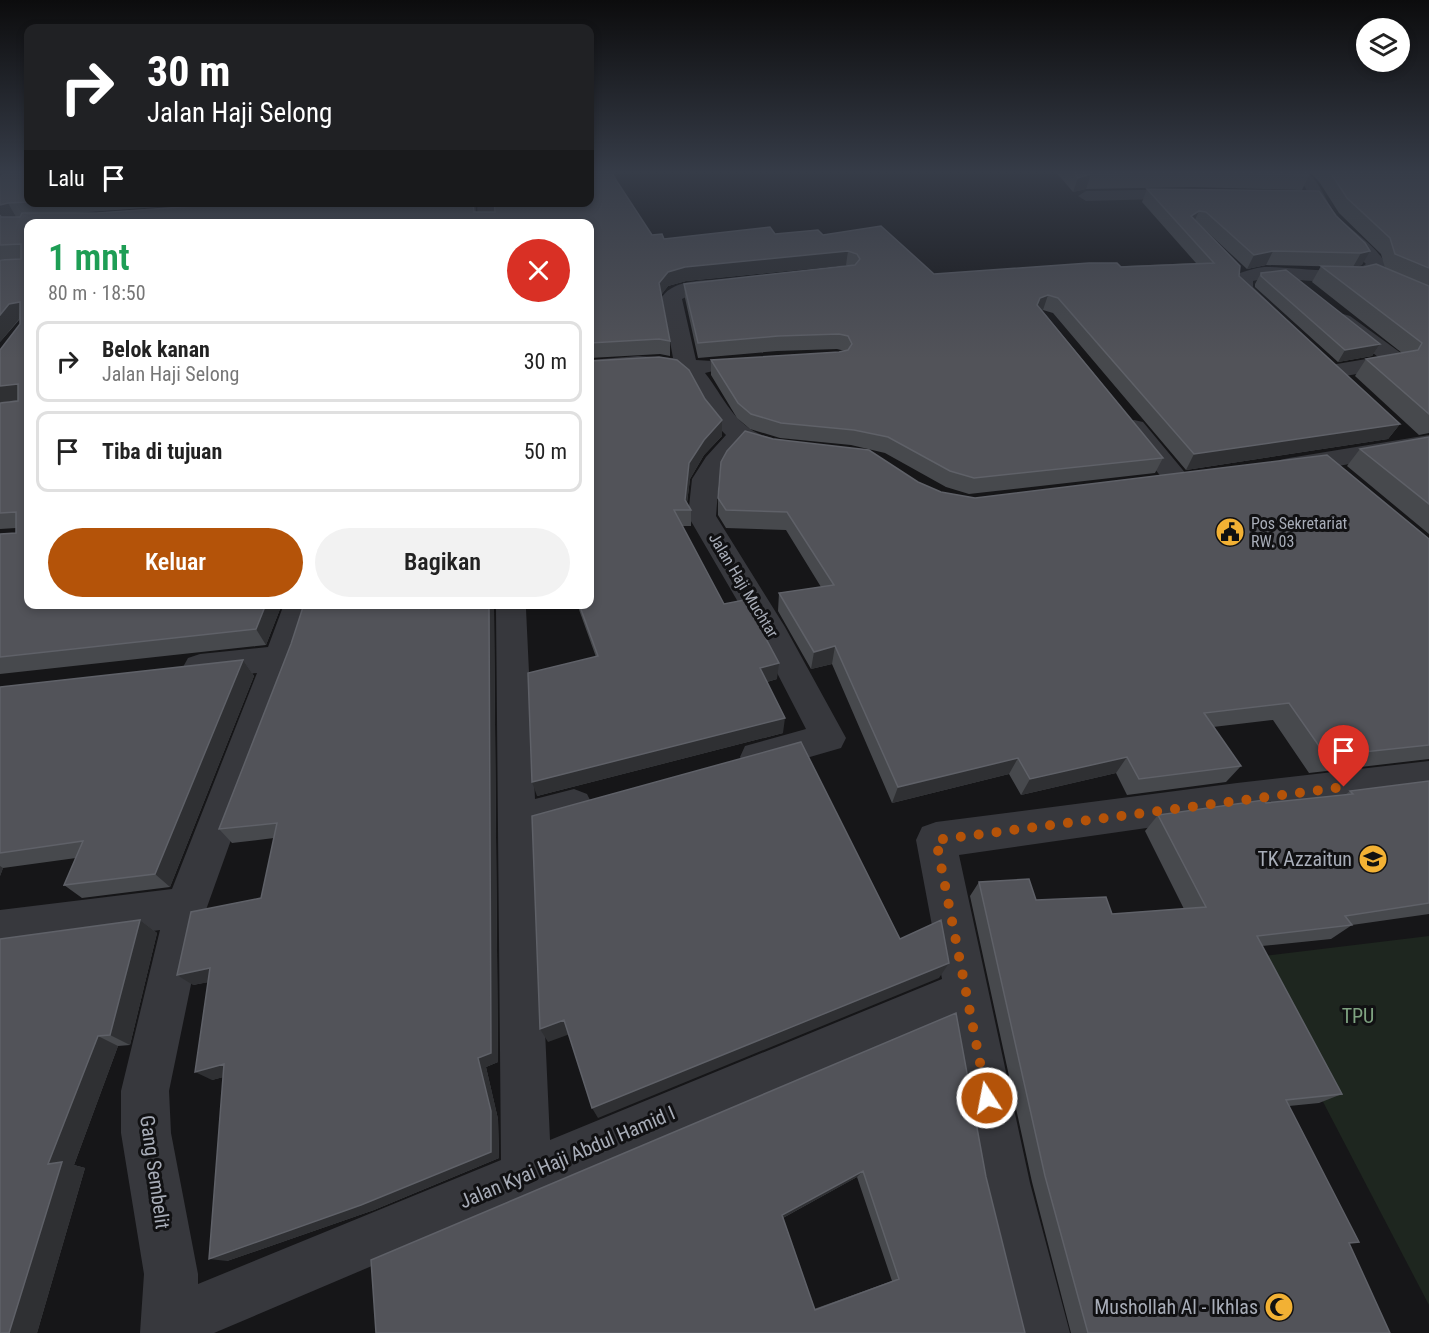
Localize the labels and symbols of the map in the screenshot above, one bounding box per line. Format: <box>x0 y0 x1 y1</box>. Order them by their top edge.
place label: Pos Sekretariat RW. 03 <box>1251 514 1348 551</box>
public building icon: Pos Sekretariat RW. 03 <box>1214 516 1246 548</box>
street label: Jalan Haji Muchtar <box>705 529 782 641</box>
pin <box>1318 725 1369 787</box>
school or university icon: TK Azzaitun <box>1357 843 1389 875</box>
place label: TK Azzaitun <box>1257 847 1352 871</box>
park label: TPU <box>1342 1004 1374 1028</box>
position arrow <box>955 1066 1019 1130</box>
street label: Jalan Kyai Haji Abdul Hamid I <box>455 1101 679 1213</box>
street label: Gang Sembelit <box>135 1114 175 1231</box>
mosque icon: Mushollah Al - Ikhlas <box>1263 1291 1295 1323</box>
place label: Mushollah Al - Ikhlas <box>1094 1295 1258 1319</box>

